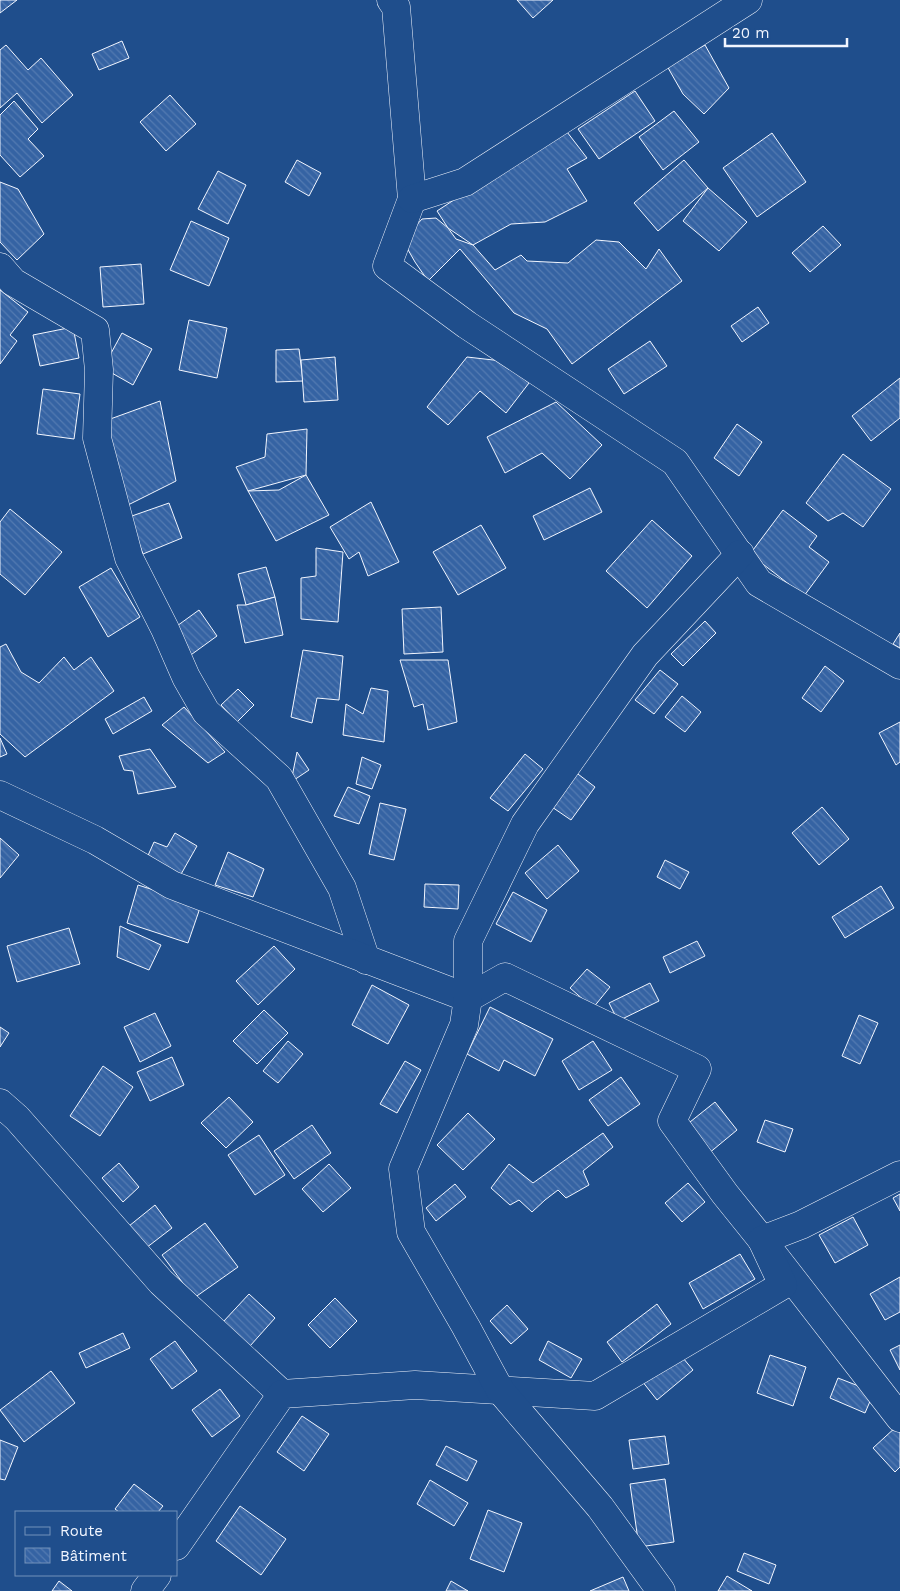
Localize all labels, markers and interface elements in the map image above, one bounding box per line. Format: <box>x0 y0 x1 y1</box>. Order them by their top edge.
scale bar <box>725 15 848 47</box>
text: 20 m <box>732 24 770 42</box>
legend <box>15 1511 178 1576</box>
text: Route <box>60 1522 103 1540</box>
text: Bâtiment <box>60 1547 127 1565</box>

